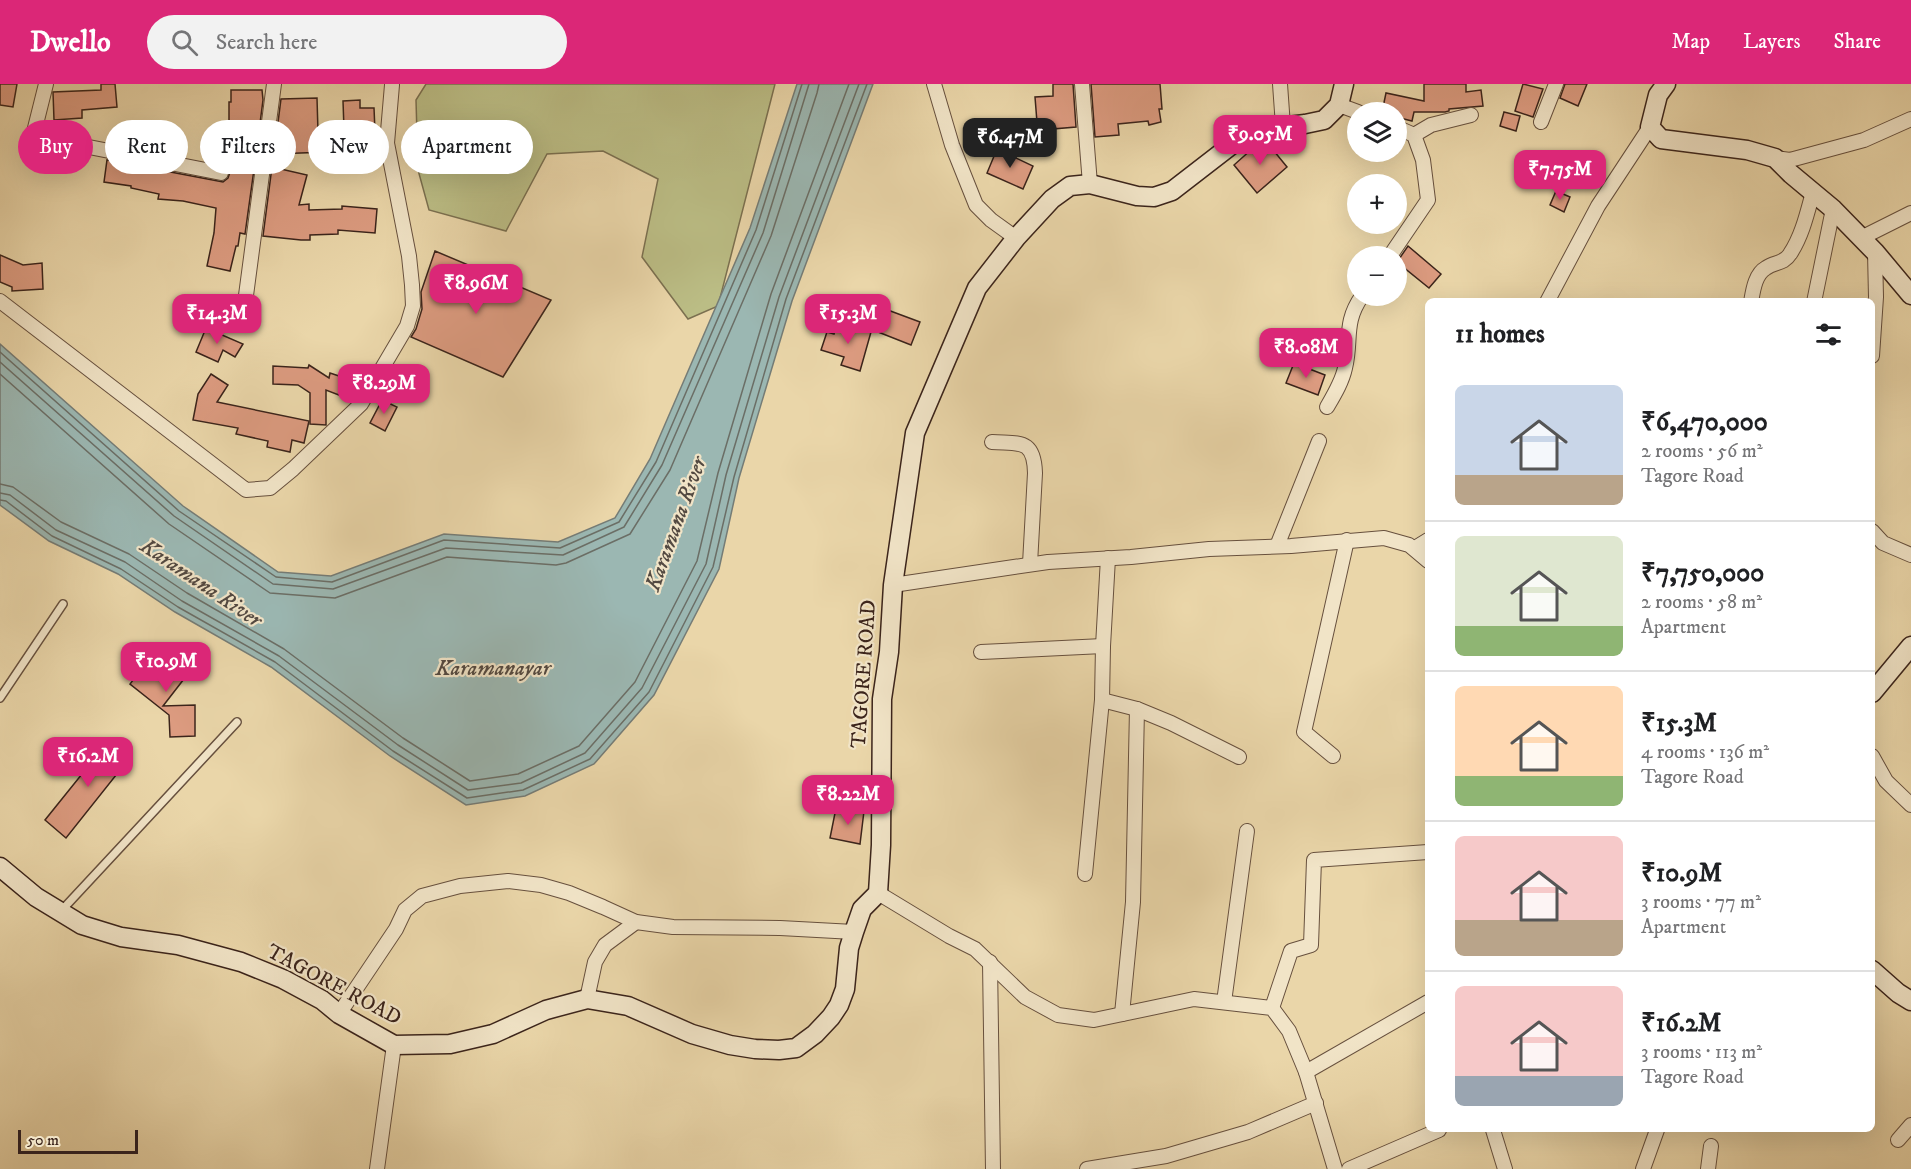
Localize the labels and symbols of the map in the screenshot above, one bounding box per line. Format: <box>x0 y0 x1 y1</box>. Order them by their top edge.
pin: ₹9.05M <box>1211 115 1309 166</box>
pin: ₹6.47M <box>961 118 1059 169</box>
pin: ₹7.75M <box>1511 150 1609 201</box>
pin: ₹8.96M <box>427 264 525 315</box>
pin: ₹14.3M <box>168 294 266 345</box>
pin: ₹15.3M <box>799 294 897 345</box>
pin: ₹8.08M <box>1257 328 1355 379</box>
pin: ₹8.29M <box>335 364 433 415</box>
water label: Karamana River <box>639 451 713 596</box>
water label: Karamana River <box>134 532 269 635</box>
street label: TAGORE ROAD <box>846 599 882 749</box>
pin: ₹10.9M <box>117 642 215 693</box>
water label: Karamanayar <box>435 655 553 682</box>
pin: ₹16.2M <box>39 737 137 788</box>
pin: ₹8.22M <box>799 775 897 826</box>
street label: TAGORE ROAD <box>262 939 406 1031</box>
scale bar <box>18 1127 138 1154</box>

